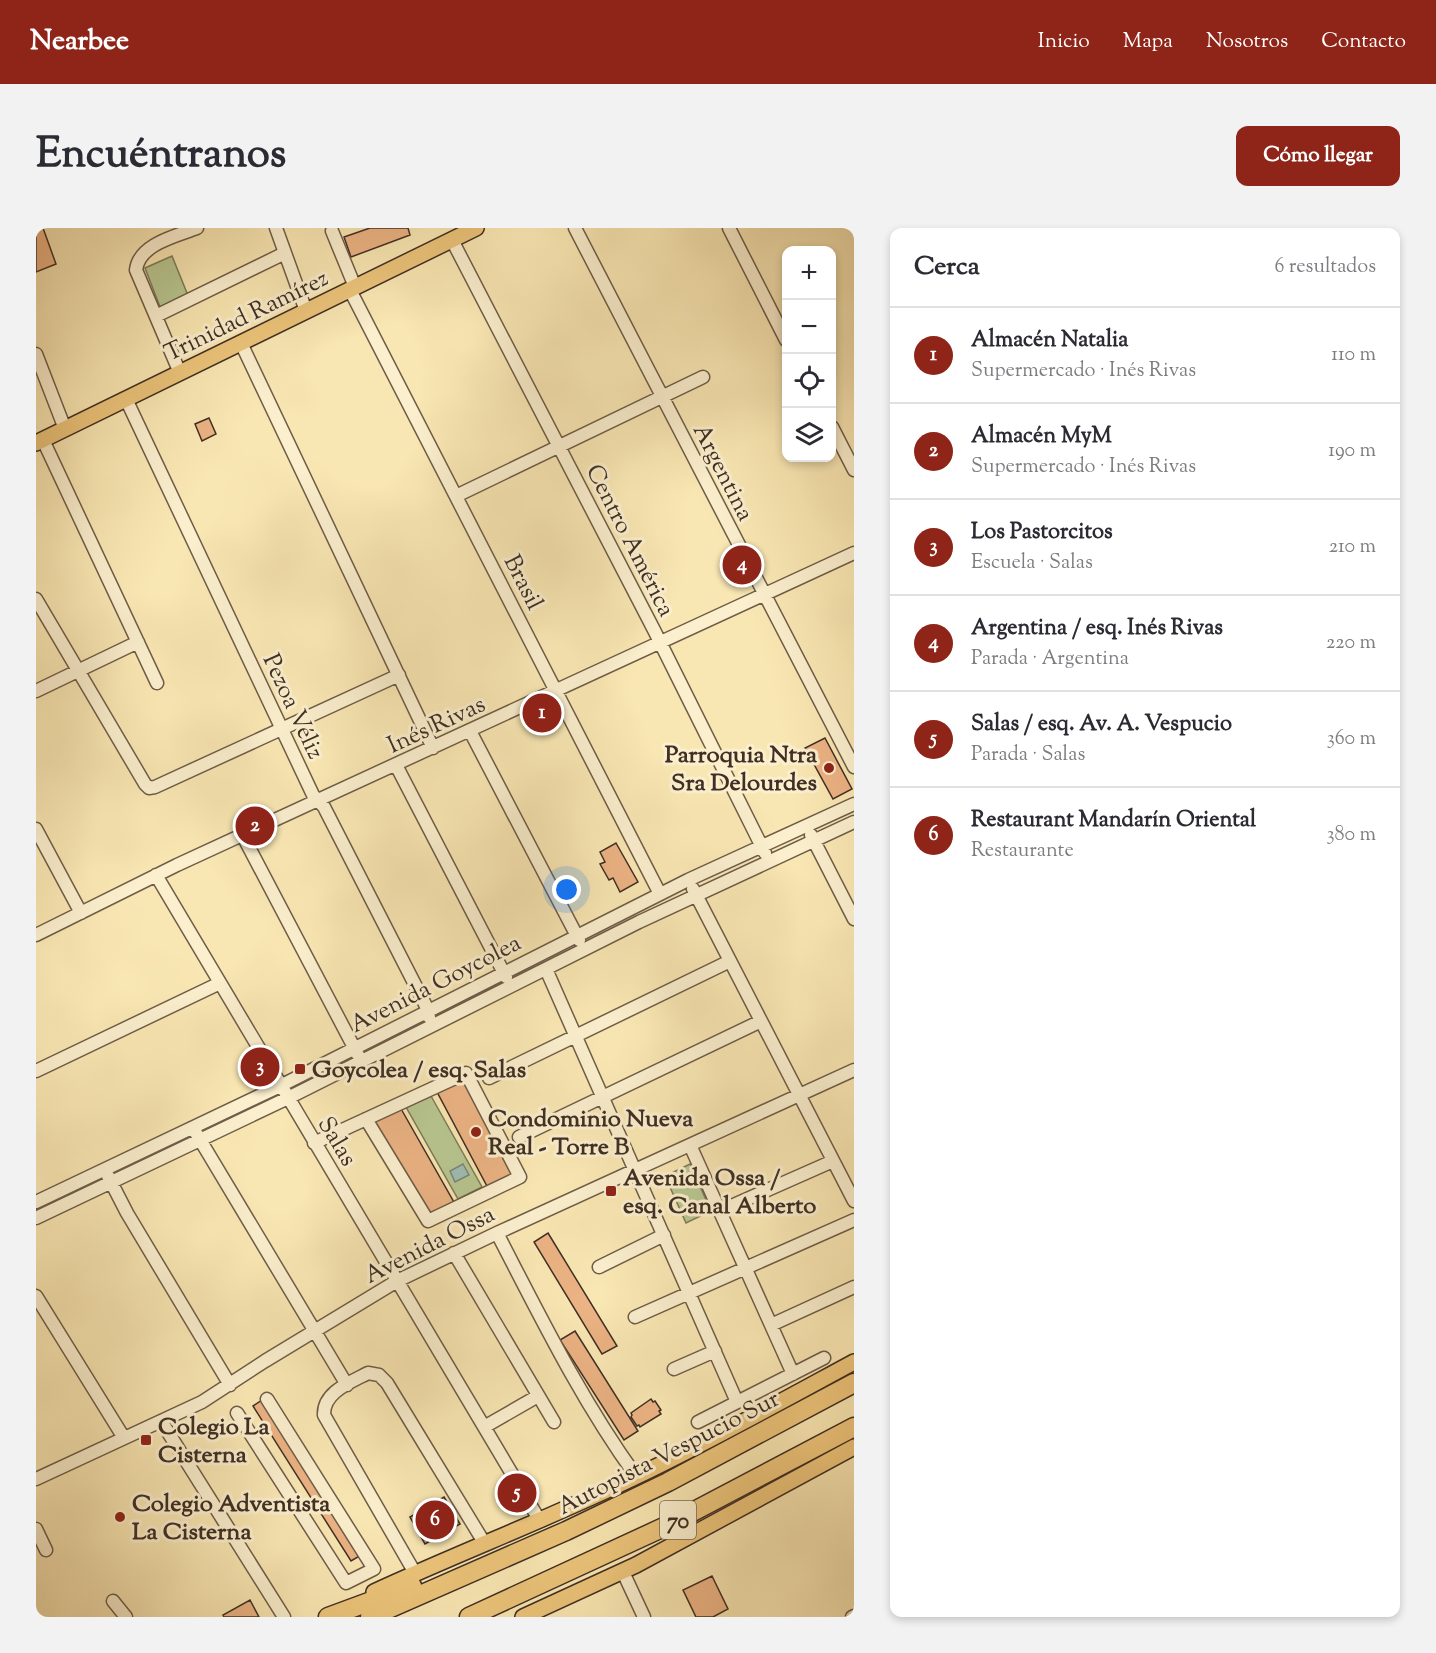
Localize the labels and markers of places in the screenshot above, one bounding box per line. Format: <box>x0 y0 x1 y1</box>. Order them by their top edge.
pin: 4 <box>722 542 762 588</box>
pin: 1 <box>522 690 562 736</box>
place label: Parroquia Ntra Sra Delourdes <box>665 739 818 801</box>
marker: Parroquia Ntra Sra Delourdes <box>822 761 836 775</box>
pin: 2 <box>236 804 274 848</box>
pin: 3 <box>240 1044 280 1090</box>
place label: Goycolea / esq. Salas <box>312 1054 526 1088</box>
marker: Goycolea / esq. Salas <box>293 1062 307 1076</box>
place label: Condominio Nueva Real - Torre B <box>488 1103 694 1165</box>
marker: Condominio Nueva Real - Torre B <box>469 1125 483 1139</box>
place label: Avenida Ossa / esq. Canal Alberto <box>623 1162 816 1224</box>
marker: Avenida Ossa / esq. Canal Alberto <box>604 1184 618 1198</box>
place label: Colegio La Cisterna <box>158 1411 270 1473</box>
marker: Colegio La Cisterna <box>139 1433 153 1447</box>
pin: 5 <box>498 1470 536 1516</box>
place label: Colegio Adventista La Cisterna <box>132 1488 331 1550</box>
pin: 6 <box>416 1498 454 1542</box>
marker: Colegio Adventista La Cisterna <box>113 1510 127 1524</box>

